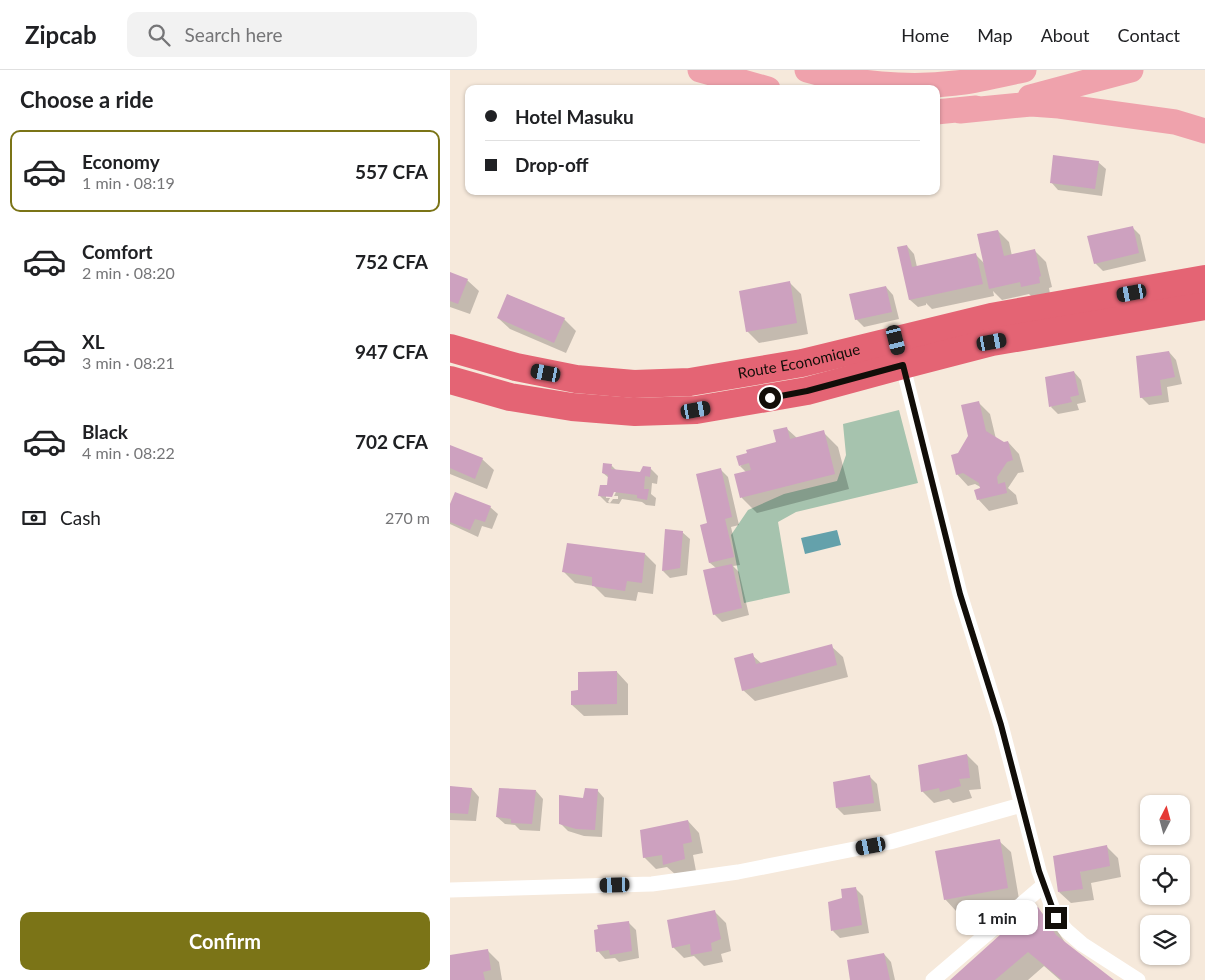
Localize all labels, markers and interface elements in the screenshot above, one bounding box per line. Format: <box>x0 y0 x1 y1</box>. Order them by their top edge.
search box <box>127 12 477 57</box>
text: Zipcab <box>25 20 97 49</box>
icon: search <box>145 21 173 49</box>
text: Search here <box>185 23 283 46</box>
text: Home <box>901 24 949 46</box>
text: Map <box>977 24 1013 46</box>
text: About <box>1041 24 1090 46</box>
text: Contact <box>1118 24 1180 46</box>
text: Choose a ride <box>20 86 154 113</box>
text: Hotel Masuku <box>515 105 634 128</box>
icon: car <box>22 149 67 194</box>
text: Economy <box>82 150 160 173</box>
text: Drop-off <box>515 153 589 176</box>
text: 557 CFA <box>355 160 428 183</box>
text: 1 min · 08:19 <box>82 173 175 192</box>
icon: car <box>22 239 67 284</box>
text: Comfort <box>82 240 153 263</box>
text: 752 CFA <box>355 250 428 273</box>
text: 2 min · 08:20 <box>82 263 175 282</box>
car <box>1115 283 1148 303</box>
car <box>885 324 906 356</box>
icon: car <box>22 329 67 374</box>
text: XL <box>82 330 105 353</box>
car <box>975 332 1008 352</box>
street label: Route Economique <box>736 339 862 382</box>
text: 947 CFA <box>355 340 428 363</box>
text: 3 min · 08:21 <box>82 353 175 372</box>
car <box>529 363 562 383</box>
route start <box>759 387 781 409</box>
car <box>679 400 712 420</box>
icon: car <box>22 419 67 464</box>
text: Black <box>82 420 128 443</box>
text: 702 CFA <box>355 430 428 453</box>
text: 4 min · 08:22 <box>82 443 175 462</box>
icon: cash <box>20 504 48 532</box>
text: Cash <box>60 506 101 529</box>
text: 270 m <box>385 508 430 527</box>
north arrow <box>1140 795 1190 845</box>
map controls <box>1140 795 1190 965</box>
car <box>854 836 887 856</box>
button: locate <box>1140 855 1190 905</box>
car <box>599 877 630 893</box>
callout: 1 min <box>956 900 1038 936</box>
route end <box>1045 907 1067 929</box>
text: 1 min <box>977 908 1017 927</box>
button: Confirm <box>20 912 430 970</box>
button: layers <box>1140 915 1190 965</box>

